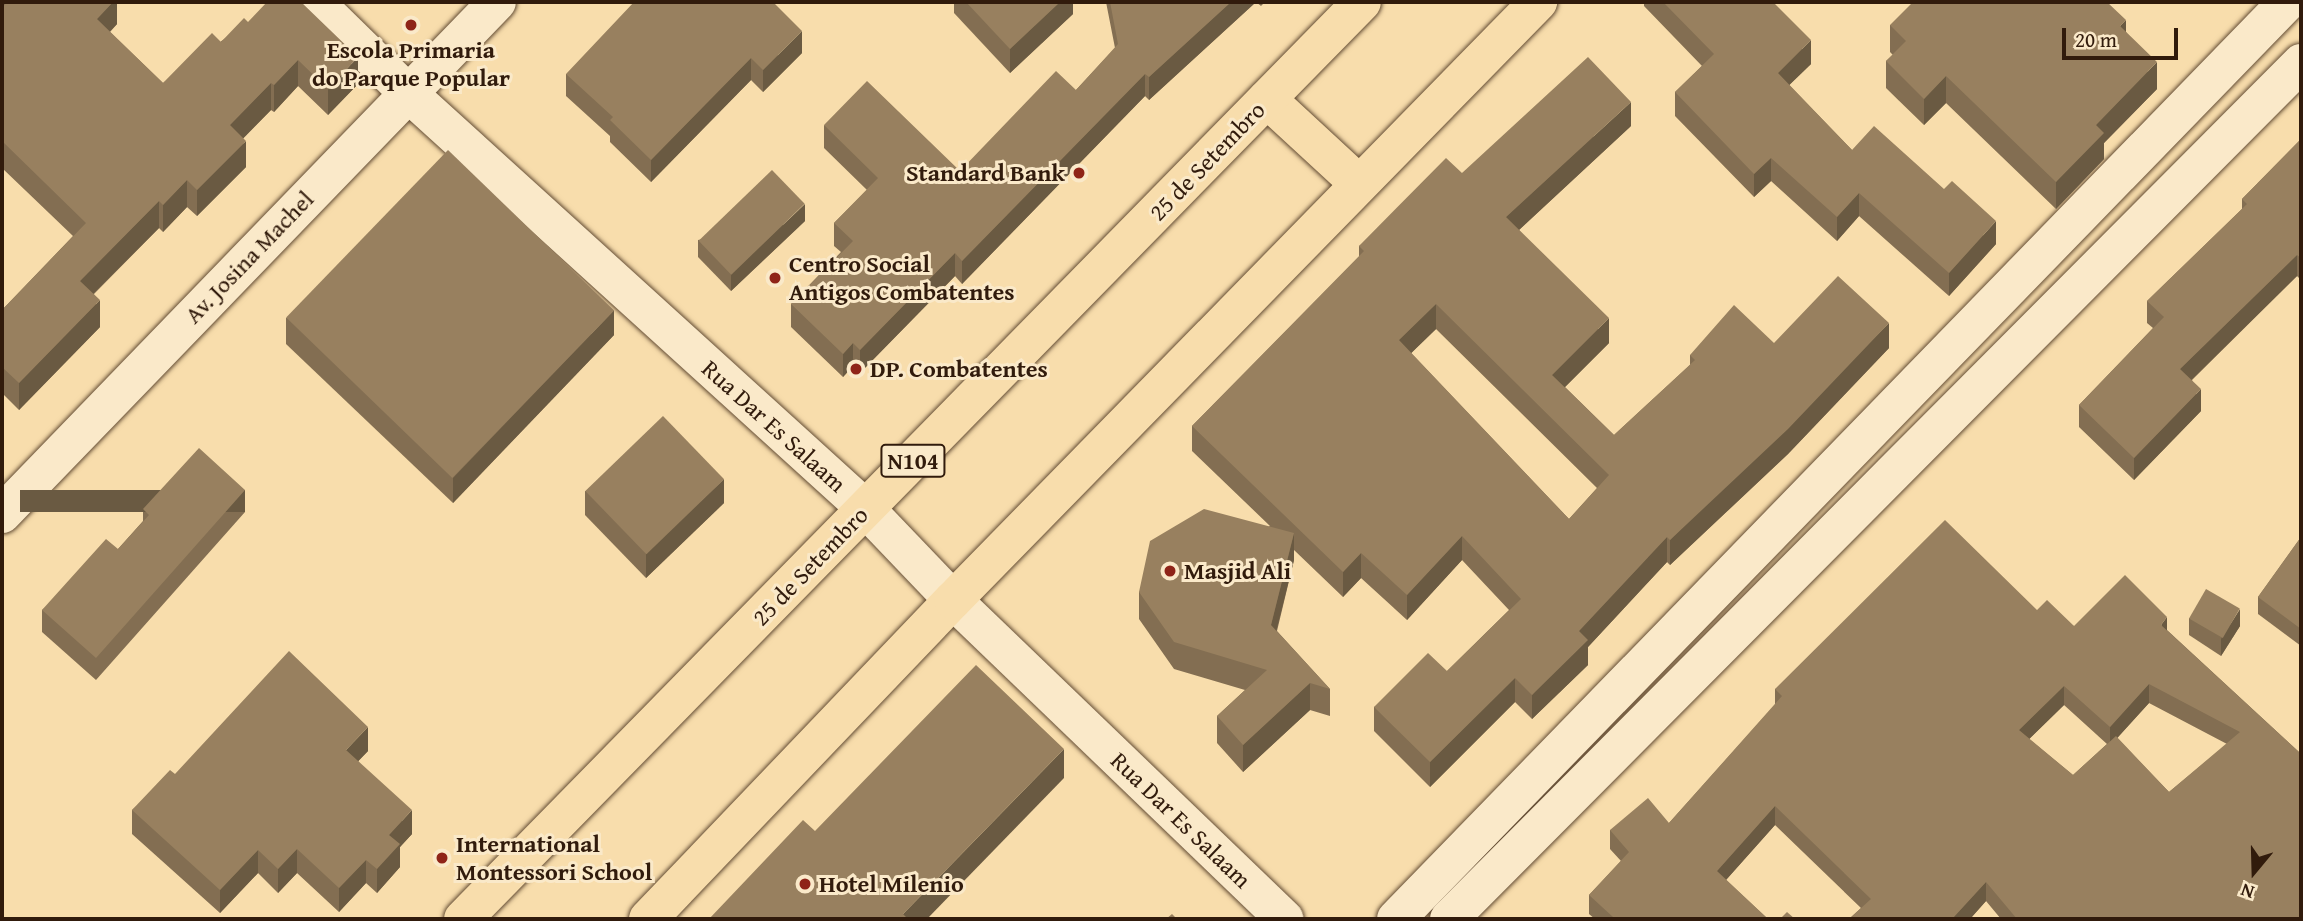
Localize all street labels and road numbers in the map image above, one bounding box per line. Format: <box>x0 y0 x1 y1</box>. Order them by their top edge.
street label: 25 de Setembro <box>1143 96 1271 226</box>
street label: Av. Josina Machel <box>179 185 319 329</box>
street label: Rua Dar Es Salaam <box>696 354 852 498</box>
road number: N104 <box>880 442 946 481</box>
street label: 25 de Setembro <box>746 501 874 631</box>
street label: Rua Dar Es Salaam <box>1105 746 1257 894</box>

